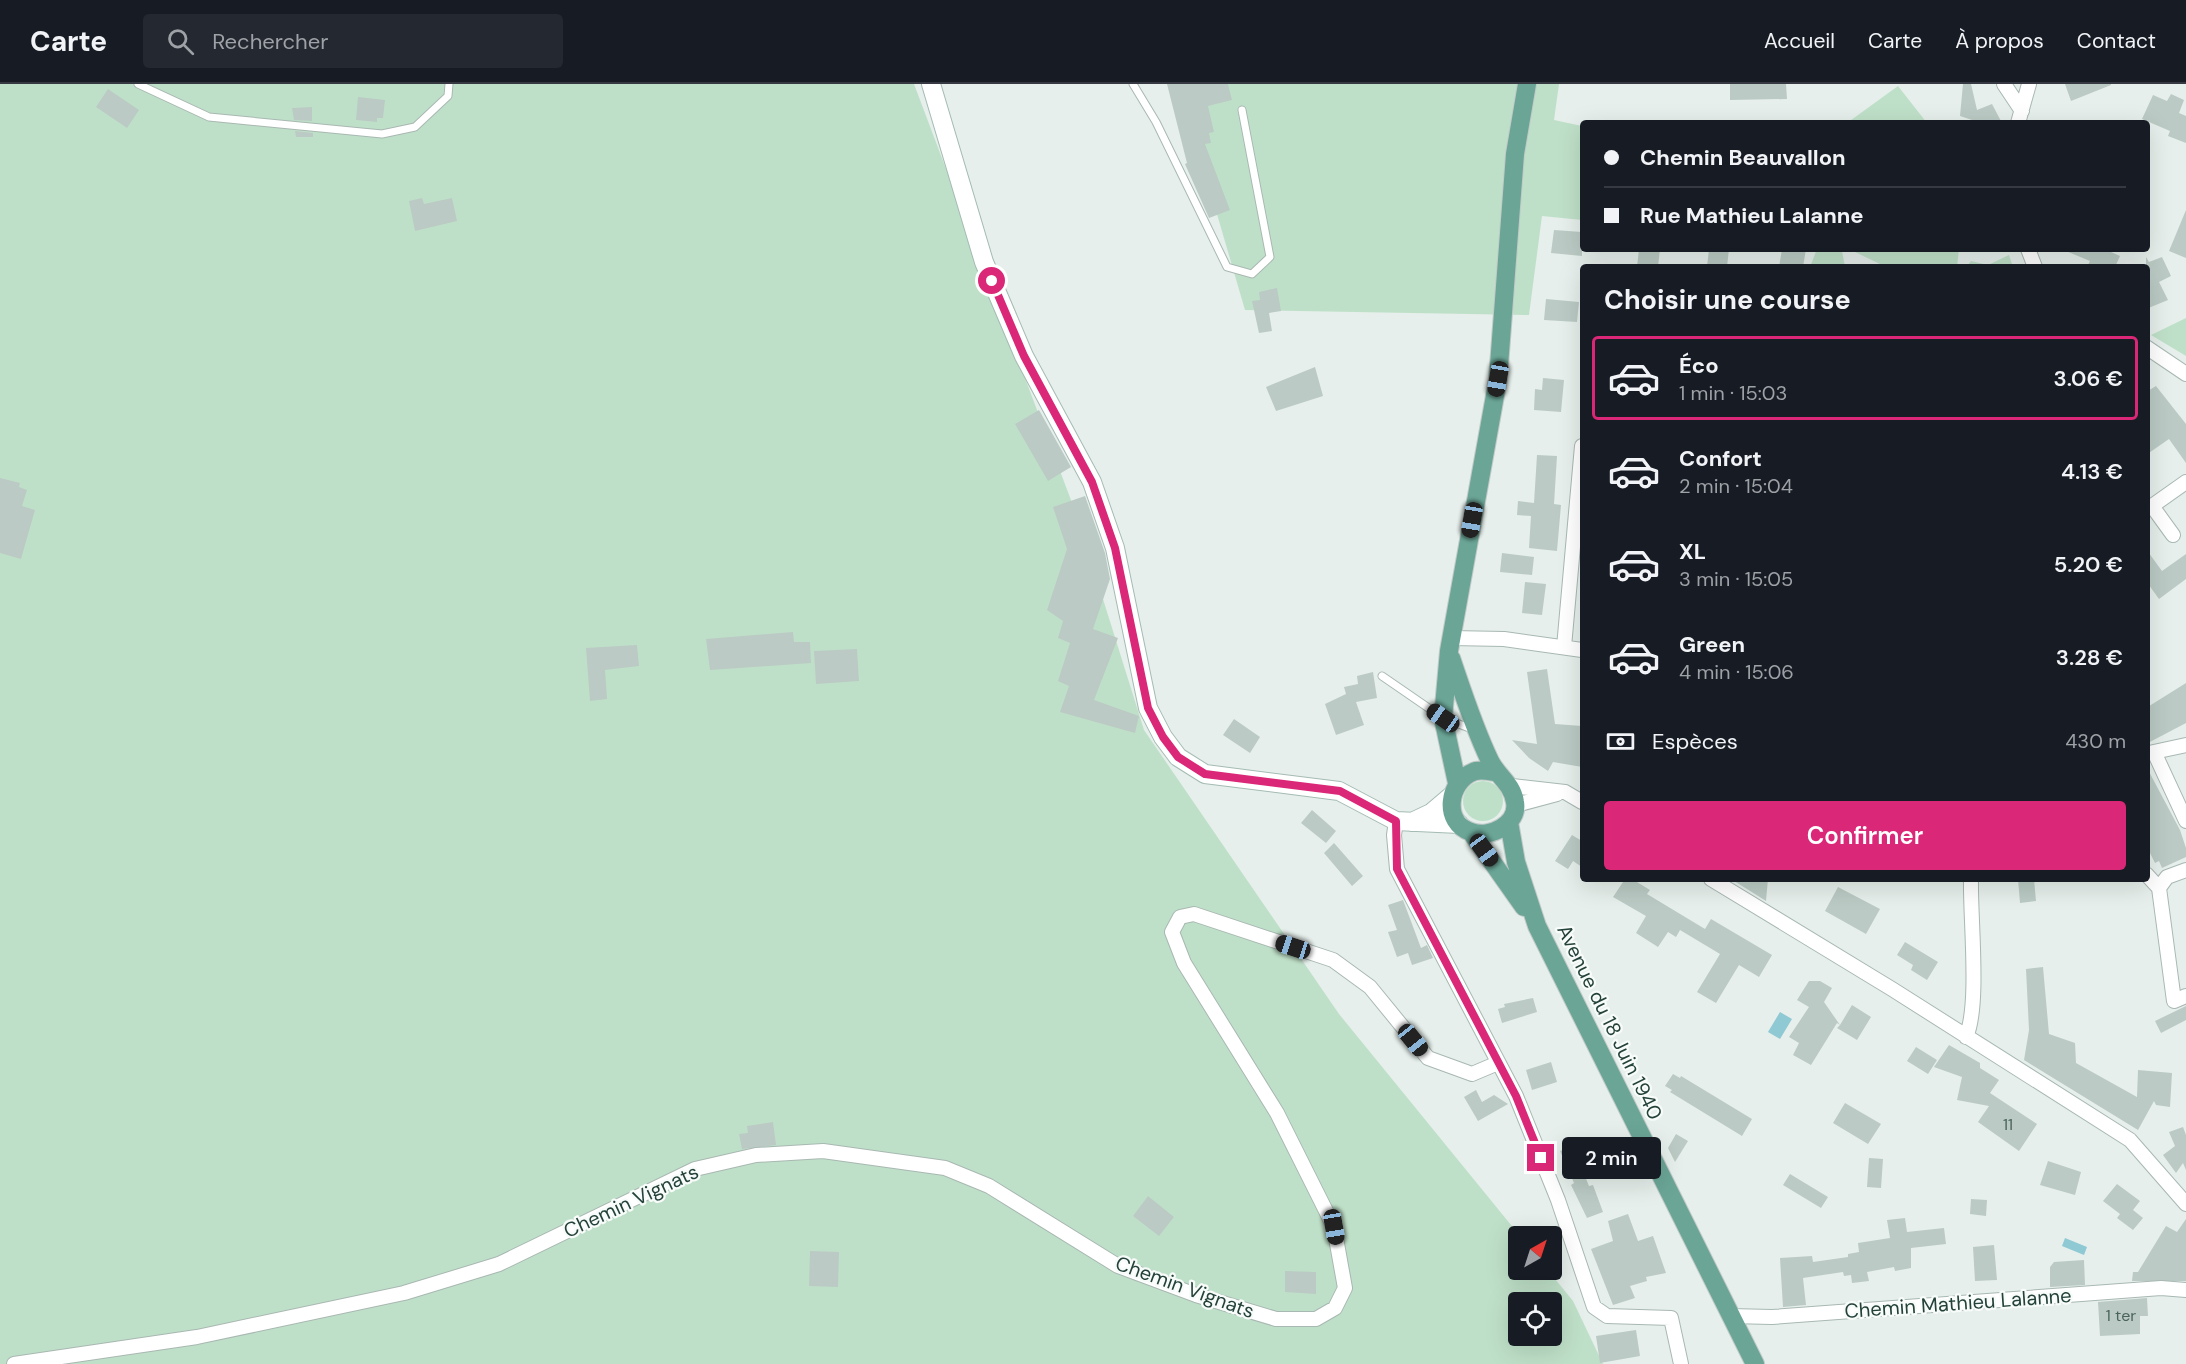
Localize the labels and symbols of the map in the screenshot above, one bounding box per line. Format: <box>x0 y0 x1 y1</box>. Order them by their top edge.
route start <box>978 267 1005 294</box>
car <box>1486 360 1510 398</box>
car <box>1460 501 1484 539</box>
car <box>1423 700 1463 736</box>
car <box>1466 830 1502 870</box>
street label: Avenue du 18 Juin 1940 <box>1551 920 1669 1124</box>
car <box>1273 933 1313 961</box>
car <box>1395 1020 1431 1060</box>
house number: 11 <box>2003 1114 2013 1135</box>
callout: 2 min <box>1562 1137 1661 1179</box>
route end <box>1527 1144 1554 1171</box>
street label: Chemin Vignats <box>559 1158 703 1244</box>
car <box>1322 1208 1346 1246</box>
north arrow <box>1508 1226 1562 1280</box>
street label: Chemin Vignats <box>1112 1250 1258 1324</box>
street label: Chemin Mathieu Lalanne <box>1844 1282 2072 1324</box>
house number: 1 ter <box>2106 1305 2136 1326</box>

